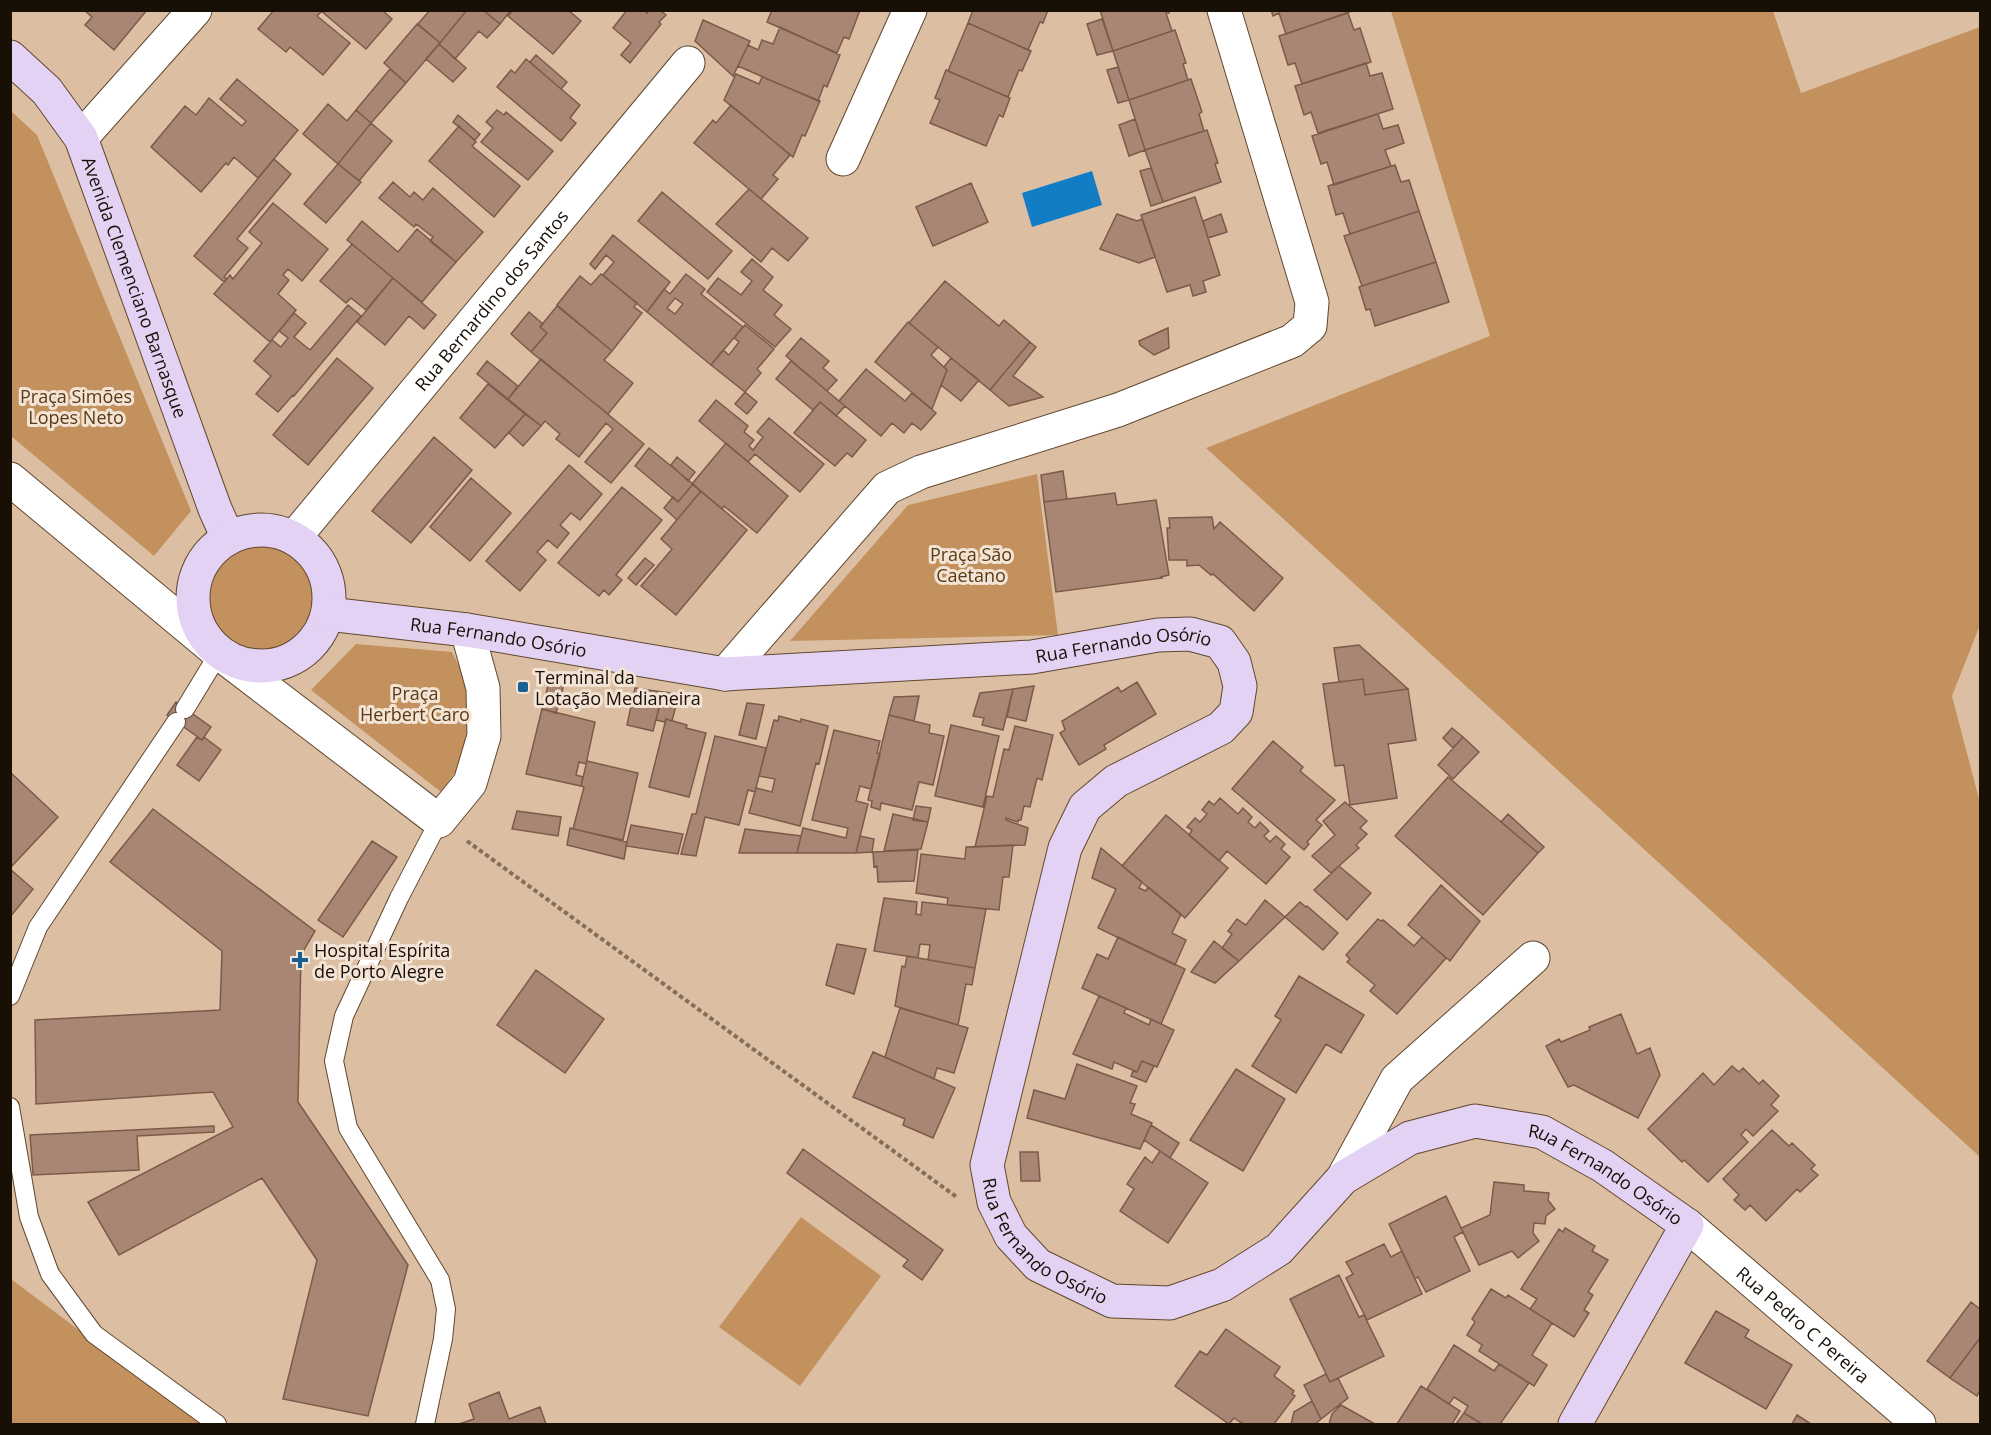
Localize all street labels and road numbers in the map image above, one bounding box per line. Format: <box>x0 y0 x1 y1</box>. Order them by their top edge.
street label: Avenida Clemenciano Barnasque <box>77 153 193 421</box>
street label: Rua Bernardino dos Santos <box>409 205 573 396</box>
street label: Rua Fernando Osório <box>409 612 589 662</box>
street label: Rua Fernando Osório <box>1034 622 1215 668</box>
street label: Rua Fernando Osório <box>1527 1118 1688 1230</box>
street label: Rua Fernando Osório <box>978 1176 1112 1309</box>
street label: Rua Pedro C Pereira <box>1732 1261 1875 1388</box>

